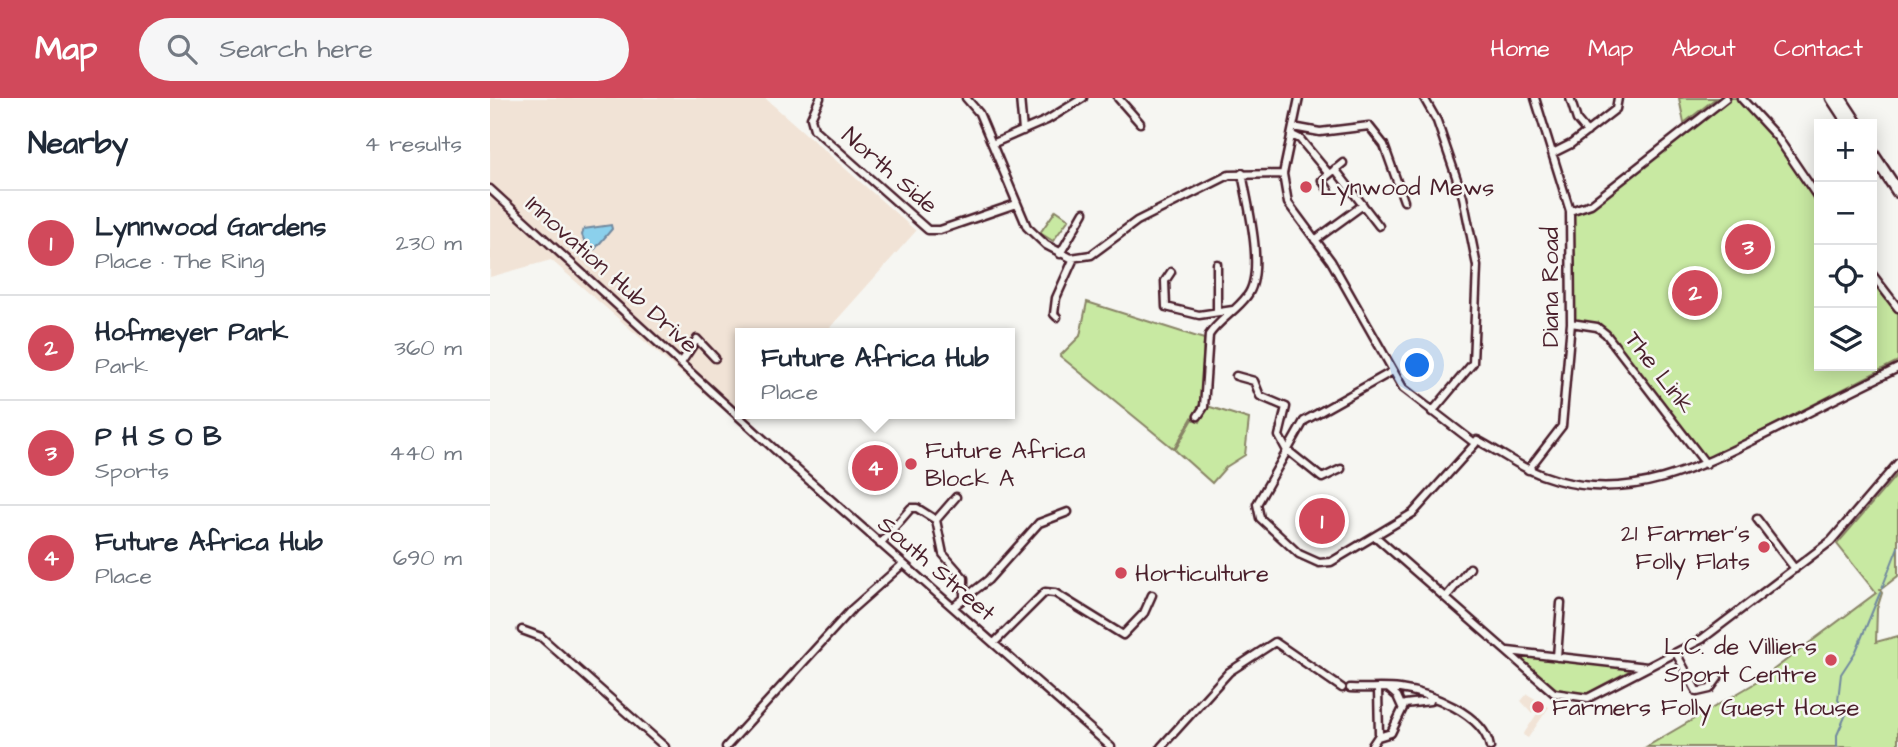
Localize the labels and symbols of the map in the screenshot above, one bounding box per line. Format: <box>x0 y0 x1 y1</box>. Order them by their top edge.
street label: North Side <box>834 119 945 222</box>
place label: Lynwood Mews <box>1320 171 1494 206</box>
marker: Lynwood Mews <box>1298 179 1314 195</box>
street label: Innovation Hub Drive <box>518 188 705 362</box>
pin: 3 <box>1725 221 1771 273</box>
street label: Diana Road <box>1534 227 1568 347</box>
pin: 2 <box>1672 267 1718 319</box>
street label: The Link <box>1616 324 1702 421</box>
your location <box>1400 348 1434 382</box>
place label: Future Africa Block A <box>925 434 1085 496</box>
pin: 4 <box>852 442 898 494</box>
marker: Future Africa Block A <box>903 456 919 472</box>
pin: 1 <box>1299 495 1345 547</box>
street label: South Street <box>870 508 1003 630</box>
place label: 21 Farmer's Folly Flats <box>1621 517 1750 580</box>
marker: 21 Farmer's Folly Flats <box>1756 539 1772 555</box>
place label: Horticulture <box>1135 557 1269 591</box>
marker: Horticulture <box>1113 565 1129 581</box>
place label: L.C. de Villiers Sport Centre <box>1664 630 1817 692</box>
marker: L.C. de Villiers Sport Centre <box>1823 652 1839 668</box>
place label: Farmers Folly Guest House <box>1552 691 1859 726</box>
marker: Farmers Folly Guest House <box>1530 699 1546 715</box>

